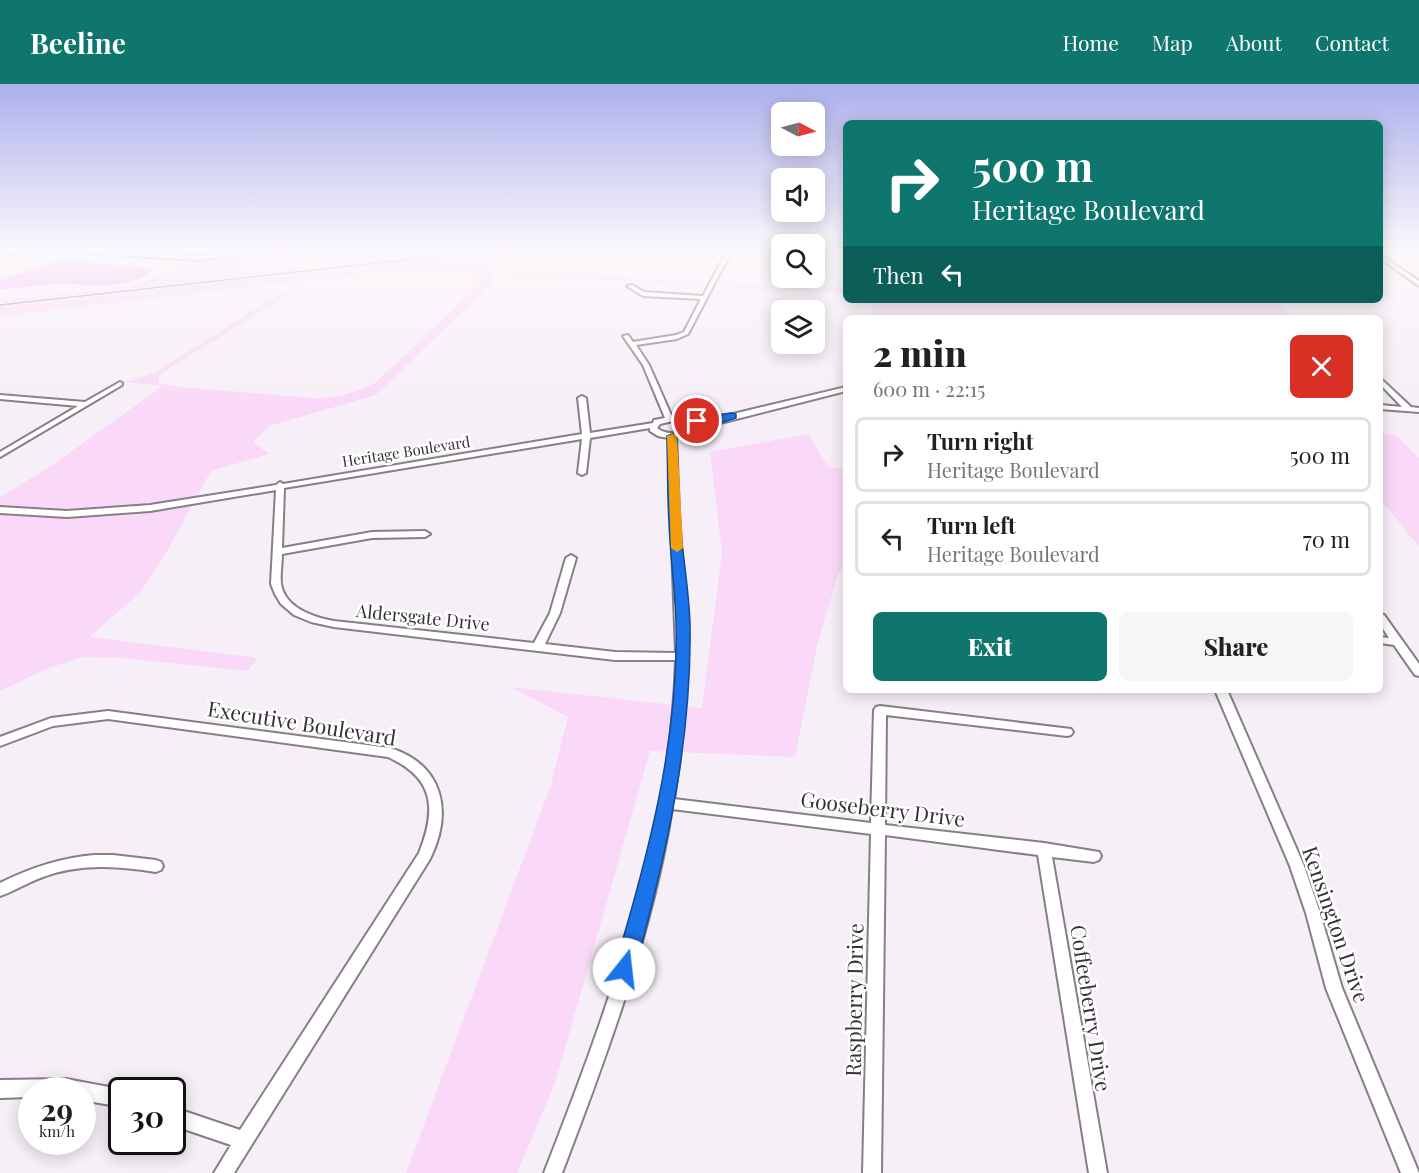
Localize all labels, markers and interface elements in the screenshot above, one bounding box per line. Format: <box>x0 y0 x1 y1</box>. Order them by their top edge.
text: Beeline <box>30 24 126 61</box>
text: Home <box>1063 28 1119 56</box>
text: Map <box>1152 28 1193 56</box>
text: About <box>1226 28 1282 56</box>
text: Contact <box>1315 28 1389 56</box>
north arrow <box>771 102 825 156</box>
map controls <box>771 102 825 354</box>
text: 500 m <box>972 137 1093 193</box>
icon: right <box>873 144 951 222</box>
button: sound <box>771 168 825 222</box>
text: Heritage Boulevard <box>972 191 1205 227</box>
button: search <box>771 234 825 288</box>
icon: left <box>936 258 969 291</box>
text: Then <box>873 260 924 290</box>
button: layers <box>771 300 825 354</box>
text: 2 min <box>873 328 967 376</box>
button: close <box>1290 335 1353 398</box>
text: 600 m · 22:15 <box>873 375 985 402</box>
pin <box>671 395 722 446</box>
icon: arrive <box>680 404 713 437</box>
text: Turn right <box>927 426 1033 456</box>
street label: Heritage Boulevard <box>341 431 472 471</box>
icon: right <box>876 438 909 471</box>
text: 500 m <box>1289 440 1350 470</box>
text: Heritage Boulevard <box>927 456 1100 483</box>
text: Turn left <box>927 510 1016 540</box>
icon: left <box>876 522 909 555</box>
text: 70 m <box>1303 524 1350 554</box>
text: Heritage Boulevard <box>927 540 1100 567</box>
street label: Aldersgate Drive <box>354 598 491 636</box>
button: Exit <box>873 612 1107 681</box>
button: Share <box>1119 612 1353 681</box>
street label: Executive Boulevard <box>206 693 398 751</box>
street label: Gooseberry Drive <box>799 784 967 832</box>
street label: Kensington Drive <box>1297 842 1377 1006</box>
street label: Raspberry Drive <box>838 923 868 1077</box>
street label: Coffeeberry Drive <box>1065 923 1119 1093</box>
position arrow <box>592 937 656 1001</box>
speed limit sign: 30 <box>108 1077 186 1155</box>
text: 29 <box>41 1089 73 1129</box>
text: km/h <box>39 1121 75 1141</box>

